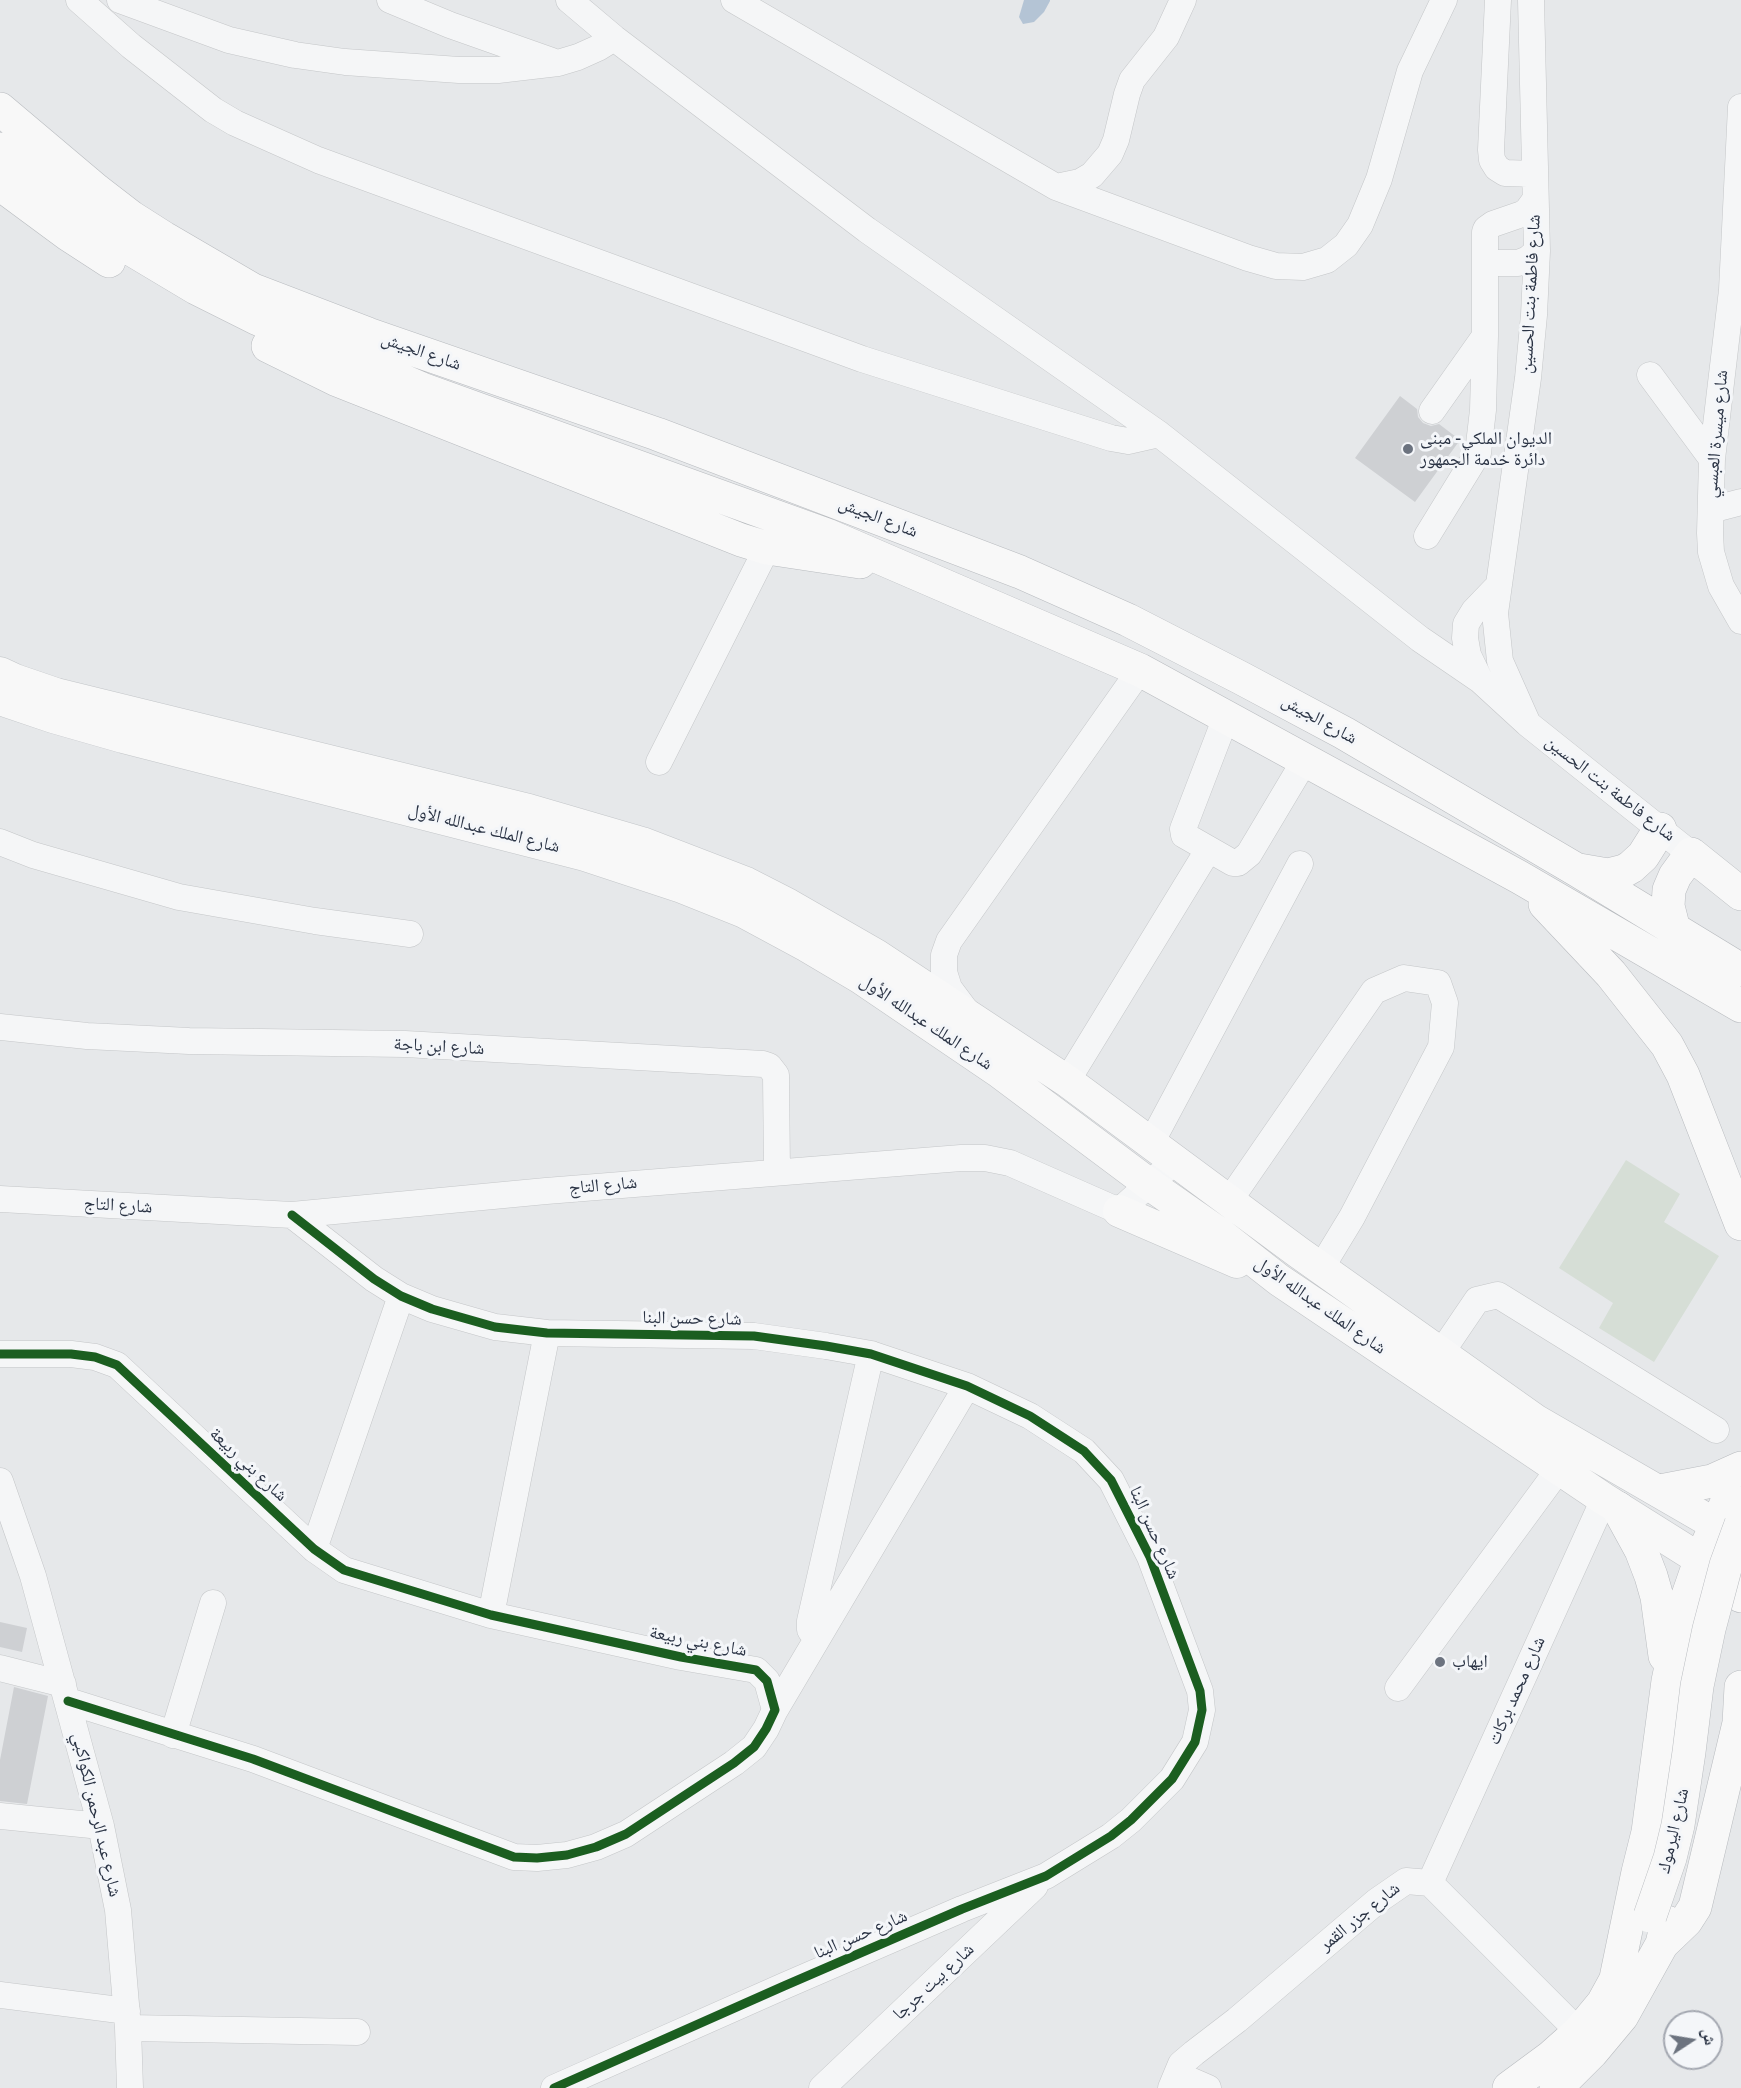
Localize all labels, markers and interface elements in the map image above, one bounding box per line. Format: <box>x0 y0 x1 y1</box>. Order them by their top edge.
street label: شارع فاطمة بنت الحسين <box>1516 214 1546 374</box>
street label: شارع الجيش <box>378 328 464 376</box>
street label: شارع ميسرة العبسي <box>1701 369 1733 499</box>
place label: الديوان الملكي- مبنى دائرة خدمة الجمهور <box>1420 428 1552 470</box>
marker: الديوان الملكي- مبنى دائرة خدمة الجمهور <box>1401 442 1415 456</box>
street label: شارع الجيش <box>835 493 921 543</box>
street label: شارع الجيش <box>1277 690 1361 750</box>
street label: شارع فاطمة بنت الحسين <box>1540 731 1680 847</box>
street label: شارع الملك عبدالله الأول <box>406 800 562 858</box>
street label: شارع الملك عبدالله الأول <box>855 971 997 1075</box>
street label: شارع ابن باجة <box>393 1034 485 1060</box>
street label: شارع التاج <box>568 1172 638 1200</box>
street label: شارع التاج <box>83 1193 153 1219</box>
street label: شارع الملك عبدالله الأول <box>1250 1253 1390 1359</box>
street label: شارع حسن البنا <box>642 1307 742 1331</box>
street label: شارع بني ربيعة <box>205 1423 291 1507</box>
street label: شارع حسن البنا <box>1124 1483 1184 1583</box>
street label: شارع بني ربيعة <box>648 1622 748 1662</box>
street label: شارع محمد بركات <box>1483 1633 1551 1749</box>
place label: ايهاب <box>1452 1651 1488 1673</box>
marker: ايهاب <box>1433 1655 1447 1669</box>
street label: شارع عبد الرحمن الكواكبي <box>67 1731 125 1899</box>
street label: شارع اليرموك <box>1654 1786 1694 1876</box>
street label: شارع جزر القمر <box>1315 1878 1405 1956</box>
street label: شارع حسن البنا <box>811 1906 911 1964</box>
street label: شارع بيت جرجا <box>889 1939 979 2025</box>
north arrow <box>1663 2010 1723 2070</box>
text: ش <box>1697 2026 1720 2047</box>

